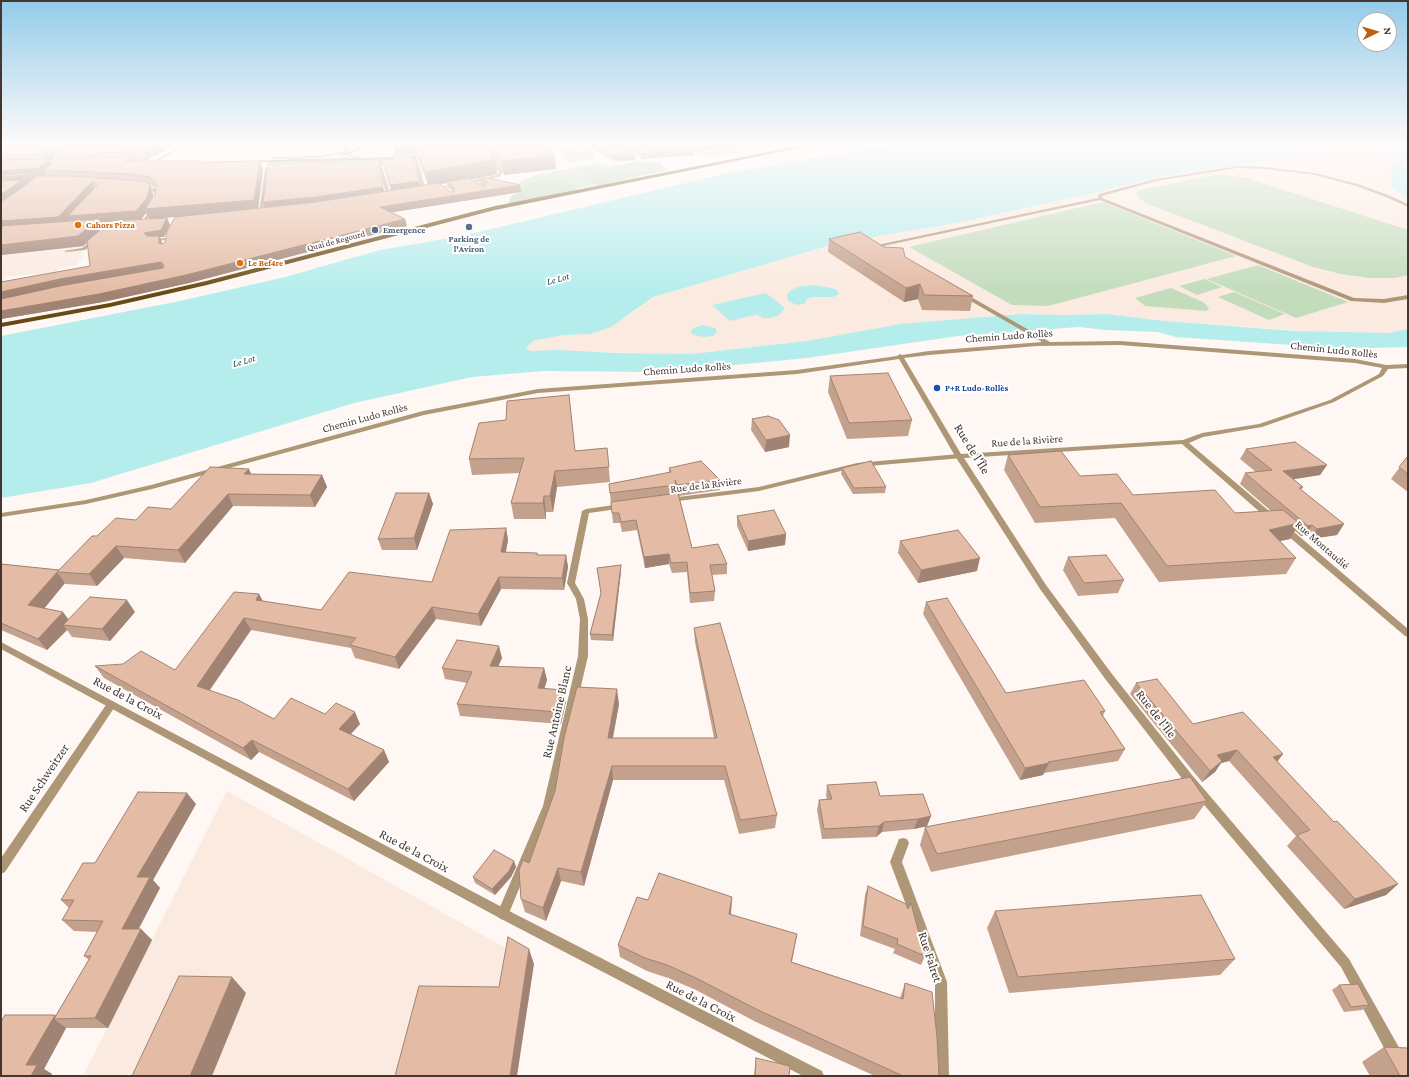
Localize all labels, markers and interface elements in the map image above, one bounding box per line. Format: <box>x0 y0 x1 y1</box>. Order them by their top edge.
north arrow <box>1357 12 1397 52</box>
text: N <box>1382 27 1394 35</box>
marker: Cahors Pizza <box>73 220 83 230</box>
place label: Cahors Pizza <box>86 220 135 230</box>
marker: Parking de l'Aviron <box>464 222 474 232</box>
marker: Emergence <box>370 225 380 235</box>
place label: Emergence <box>383 225 425 235</box>
street label: Quai de Regourd <box>306 228 366 254</box>
place label: Parking de l'Aviron <box>449 234 489 255</box>
marker: Le Bef4re <box>235 258 245 268</box>
place label: Le Bef4re <box>248 258 283 268</box>
water label: Le Lot <box>545 270 571 288</box>
street label: Chemin Ludo Rollès <box>965 326 1053 346</box>
street label: Chemin Ludo Rollès <box>1290 339 1378 361</box>
water label: Le Lot <box>231 352 257 370</box>
street label: Chemin Ludo Rollès <box>643 359 731 379</box>
marker: P+R Ludo-Rollès <box>932 383 942 393</box>
place label: P+R Ludo-Rollès <box>945 383 1008 393</box>
street label: Chemin Ludo Rollès <box>321 400 409 436</box>
street label: Rue de l'Île <box>950 421 994 477</box>
street label: Rue de la Rivière <box>991 432 1063 450</box>
street label: Rue de la Rivière <box>670 474 742 496</box>
street label: Rue Montaudié <box>1292 518 1352 572</box>
street label: Rue Antoine Blanc <box>539 664 575 760</box>
street label: Rue de la Croix <box>90 673 166 723</box>
street label: Rue de l'Île <box>1132 687 1180 741</box>
street label: Rue Schweitzer <box>15 741 73 815</box>
street label: Rue de la Croix <box>376 826 452 876</box>
street label: Rue Falret <box>915 930 945 984</box>
street label: Rue de la Croix <box>663 977 739 1025</box>

